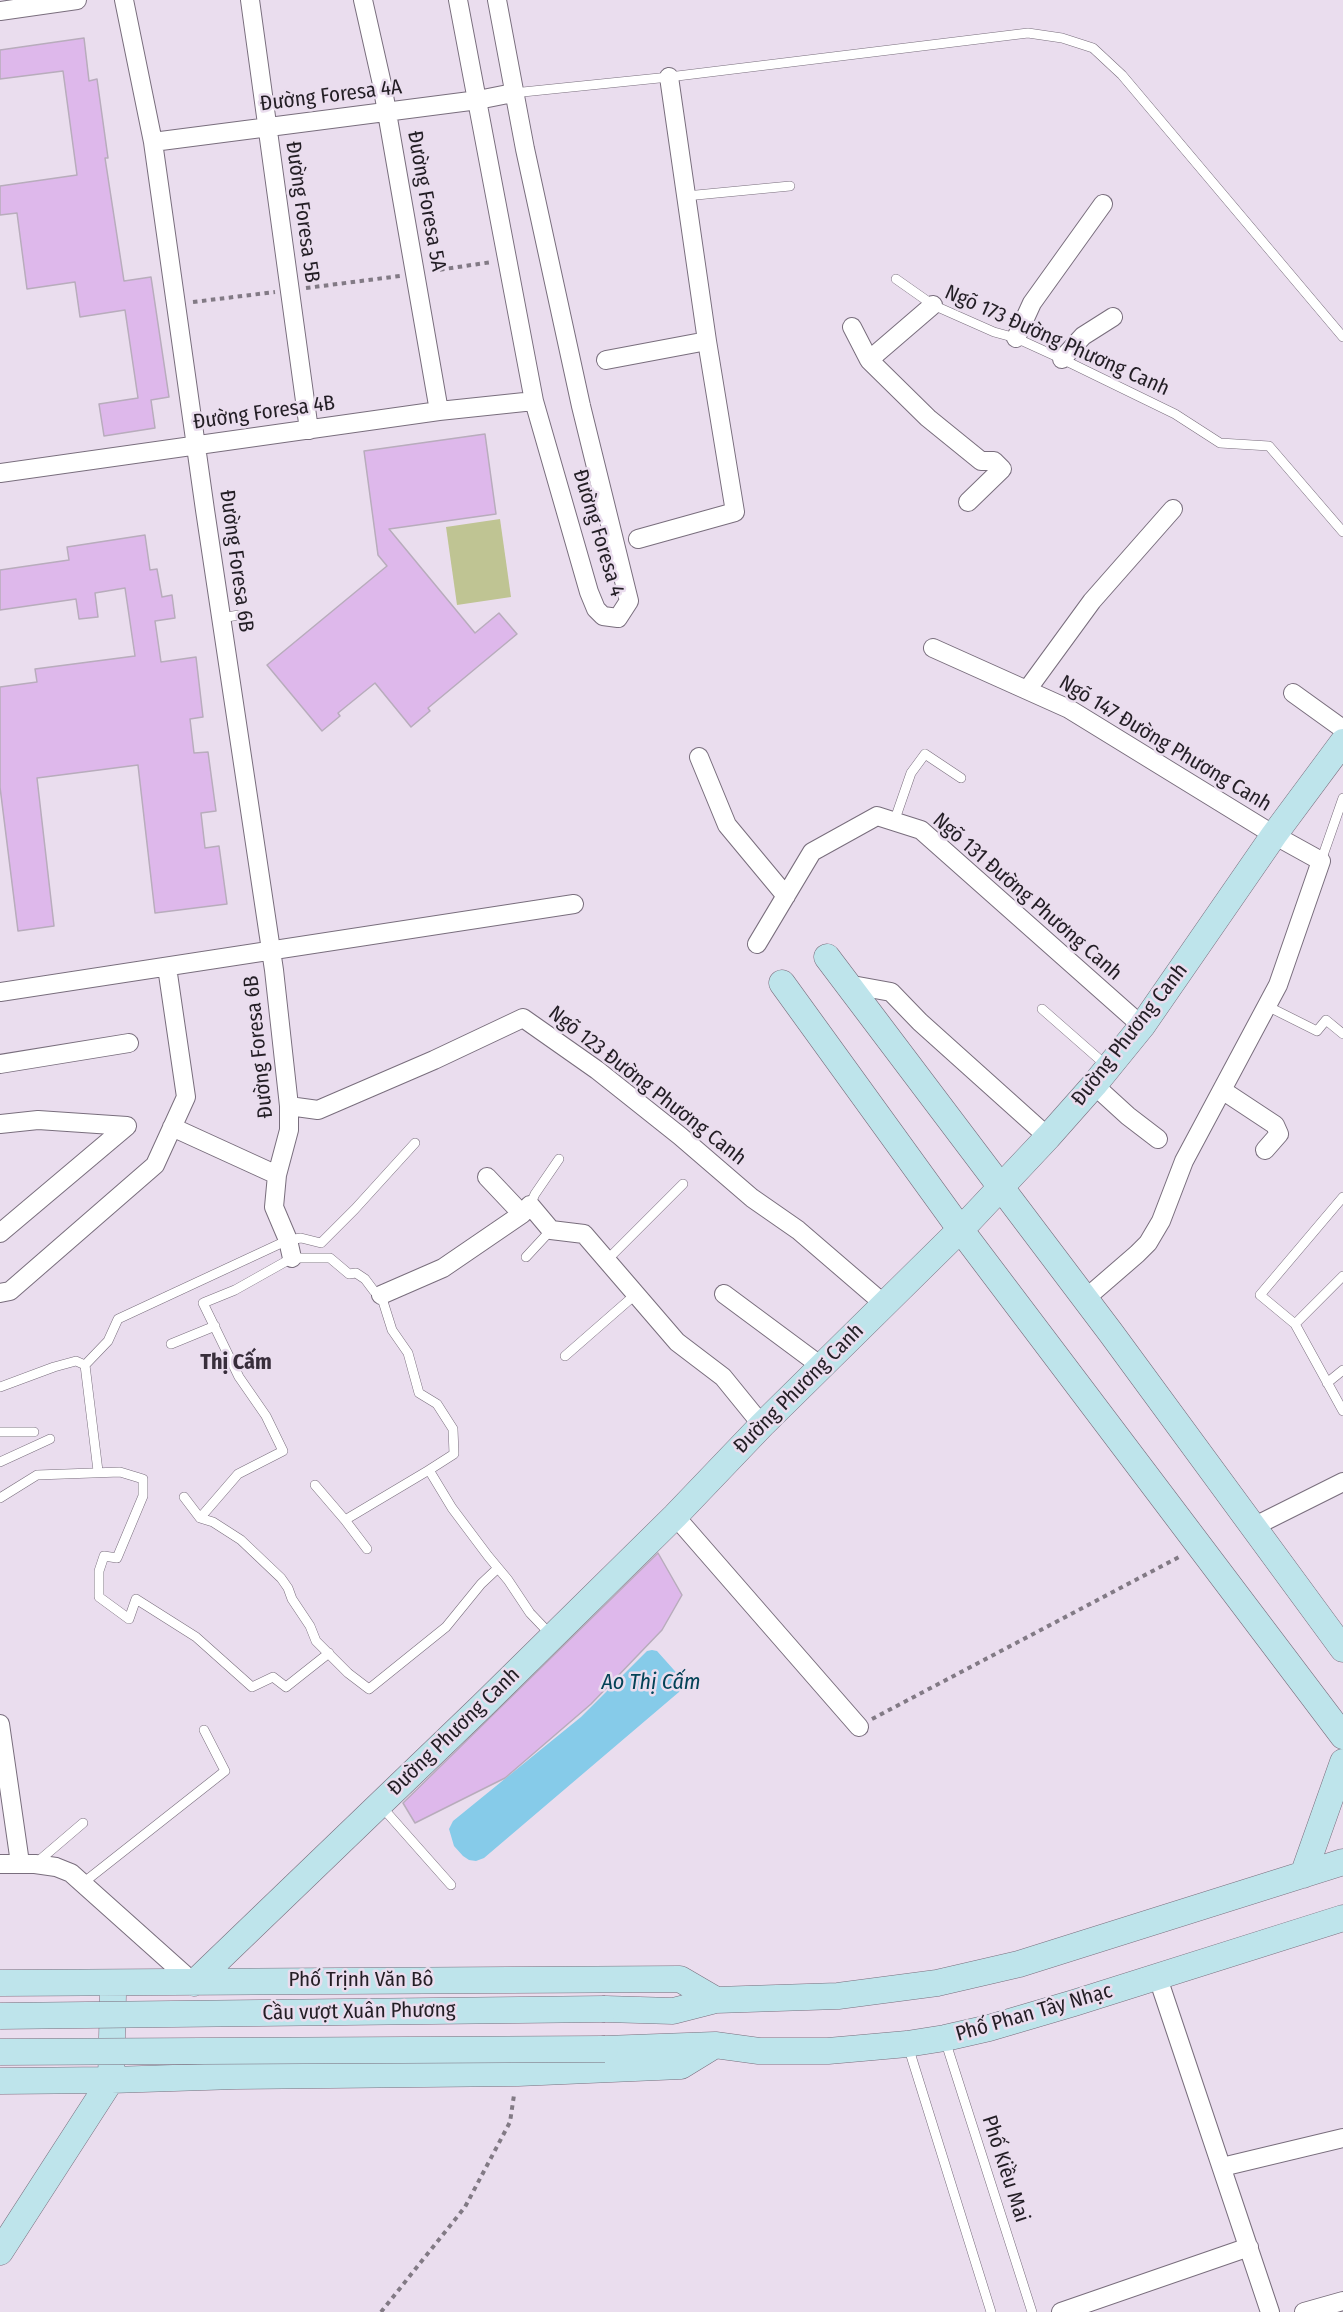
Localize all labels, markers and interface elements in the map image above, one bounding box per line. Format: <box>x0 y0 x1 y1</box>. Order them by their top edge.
street label: Đường Foresa 4A <box>259 75 403 117</box>
street label: Đường Foresa 5A <box>401 129 451 273</box>
street label: Đường Foresa 5B <box>280 140 324 284</box>
street label: Ngõ 173 Đường Phương Canh <box>941 280 1173 402</box>
street label: Đường Foresa 4B <box>191 391 337 435</box>
street label: Đường Foresa 4 <box>567 466 629 600</box>
street label: Đường Foresa 6B <box>214 488 258 634</box>
street label: Ngõ 147 Đường Phương Canh <box>1054 671 1276 817</box>
street label: Ngõ 131 Đường Phương Canh <box>927 808 1127 986</box>
street label: Đường Phương Canh <box>1067 959 1193 1111</box>
street label: Đường Foresa 6B <box>239 974 279 1120</box>
street label: Ngõ 123 Đường Phương Canh <box>543 1001 751 1171</box>
street label: Đường Phương Canh <box>729 1319 869 1459</box>
district label: Thị Cấm <box>200 1350 272 1376</box>
street label: Đường Phương Canh <box>383 1663 525 1801</box>
water label: Ao Thị Cấm <box>601 1670 701 1696</box>
street label: Phố Trịnh Văn Bô <box>288 1967 434 1993</box>
street label: Phố Phan Tây Nhạc <box>953 1979 1115 2047</box>
street label: Cầu vượt Xuân Phương <box>262 1998 456 2026</box>
street label: Phố Kiều Mai <box>976 2112 1034 2226</box>

